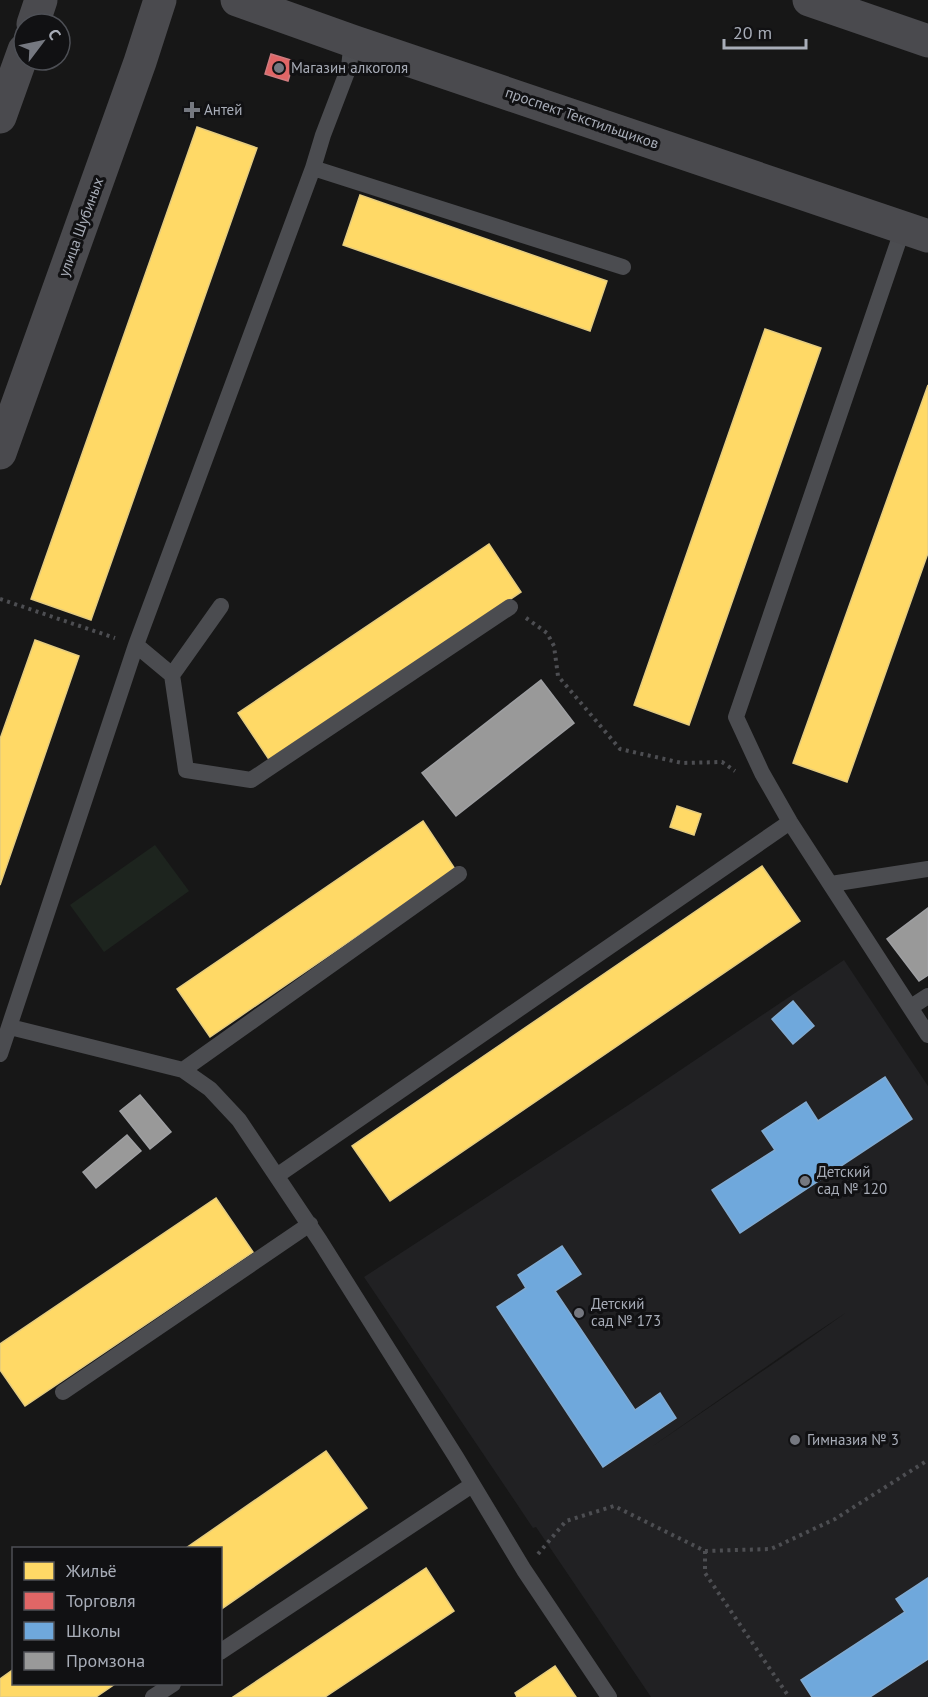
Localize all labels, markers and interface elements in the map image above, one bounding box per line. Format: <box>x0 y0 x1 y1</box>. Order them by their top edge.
north arrow <box>12 12 72 72</box>
scale bar <box>724 12 806 50</box>
text: 20 m <box>733 21 772 44</box>
text: С <box>44 25 66 43</box>
place label: Магазин алкоголя <box>291 58 408 77</box>
marker: Магазин алкоголя <box>272 61 286 75</box>
street label: проспект Текстильщиков <box>503 82 661 153</box>
place label: Антей <box>204 100 242 119</box>
marker: Антей <box>185 103 199 117</box>
street label: улица Шубиных <box>54 174 107 279</box>
place label: Детский сад № 120 <box>817 1162 887 1198</box>
marker: Детский сад № 120 <box>798 1174 812 1188</box>
place label: Детский сад № 173 <box>591 1294 661 1330</box>
marker: Детский сад № 173 <box>572 1306 586 1320</box>
place label: Гимназия № 3 <box>807 1430 899 1449</box>
marker: Гимназия № 3 <box>788 1433 802 1447</box>
legend <box>12 1547 222 1685</box>
text: Жильё <box>65 1559 117 1582</box>
text: Торговля <box>66 1589 136 1612</box>
text: Школы <box>66 1619 121 1642</box>
text: Промзона <box>66 1649 145 1672</box>

